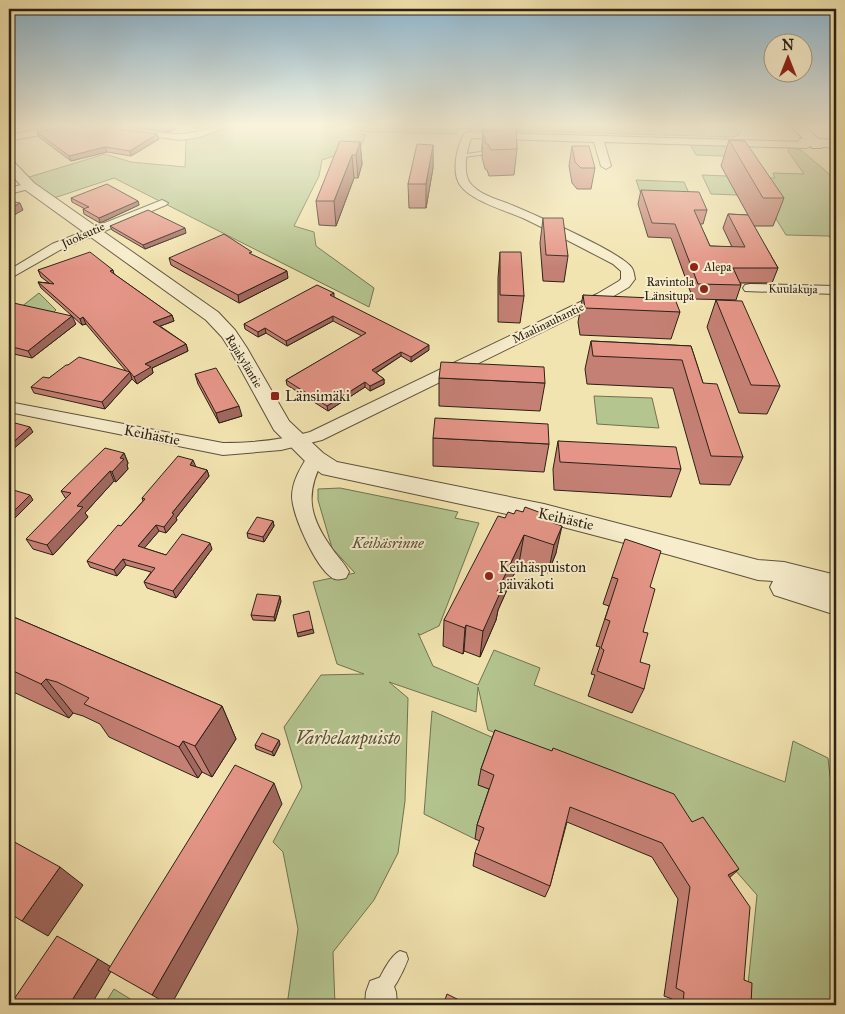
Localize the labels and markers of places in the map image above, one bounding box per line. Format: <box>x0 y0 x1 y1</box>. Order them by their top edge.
place label: Alepa <box>703 260 732 274</box>
marker: Alepa <box>688 261 700 273</box>
place label: Ravintola Länsitupa <box>644 275 695 303</box>
marker: Ravintola Länsitupa <box>698 283 710 295</box>
place label: Länsimäki <box>285 387 350 405</box>
marker: Länsimäki <box>269 390 281 402</box>
place label: Keihäspuiston päiväkoti <box>498 558 586 593</box>
marker: Keihäspuiston päiväkoti <box>483 570 495 582</box>

